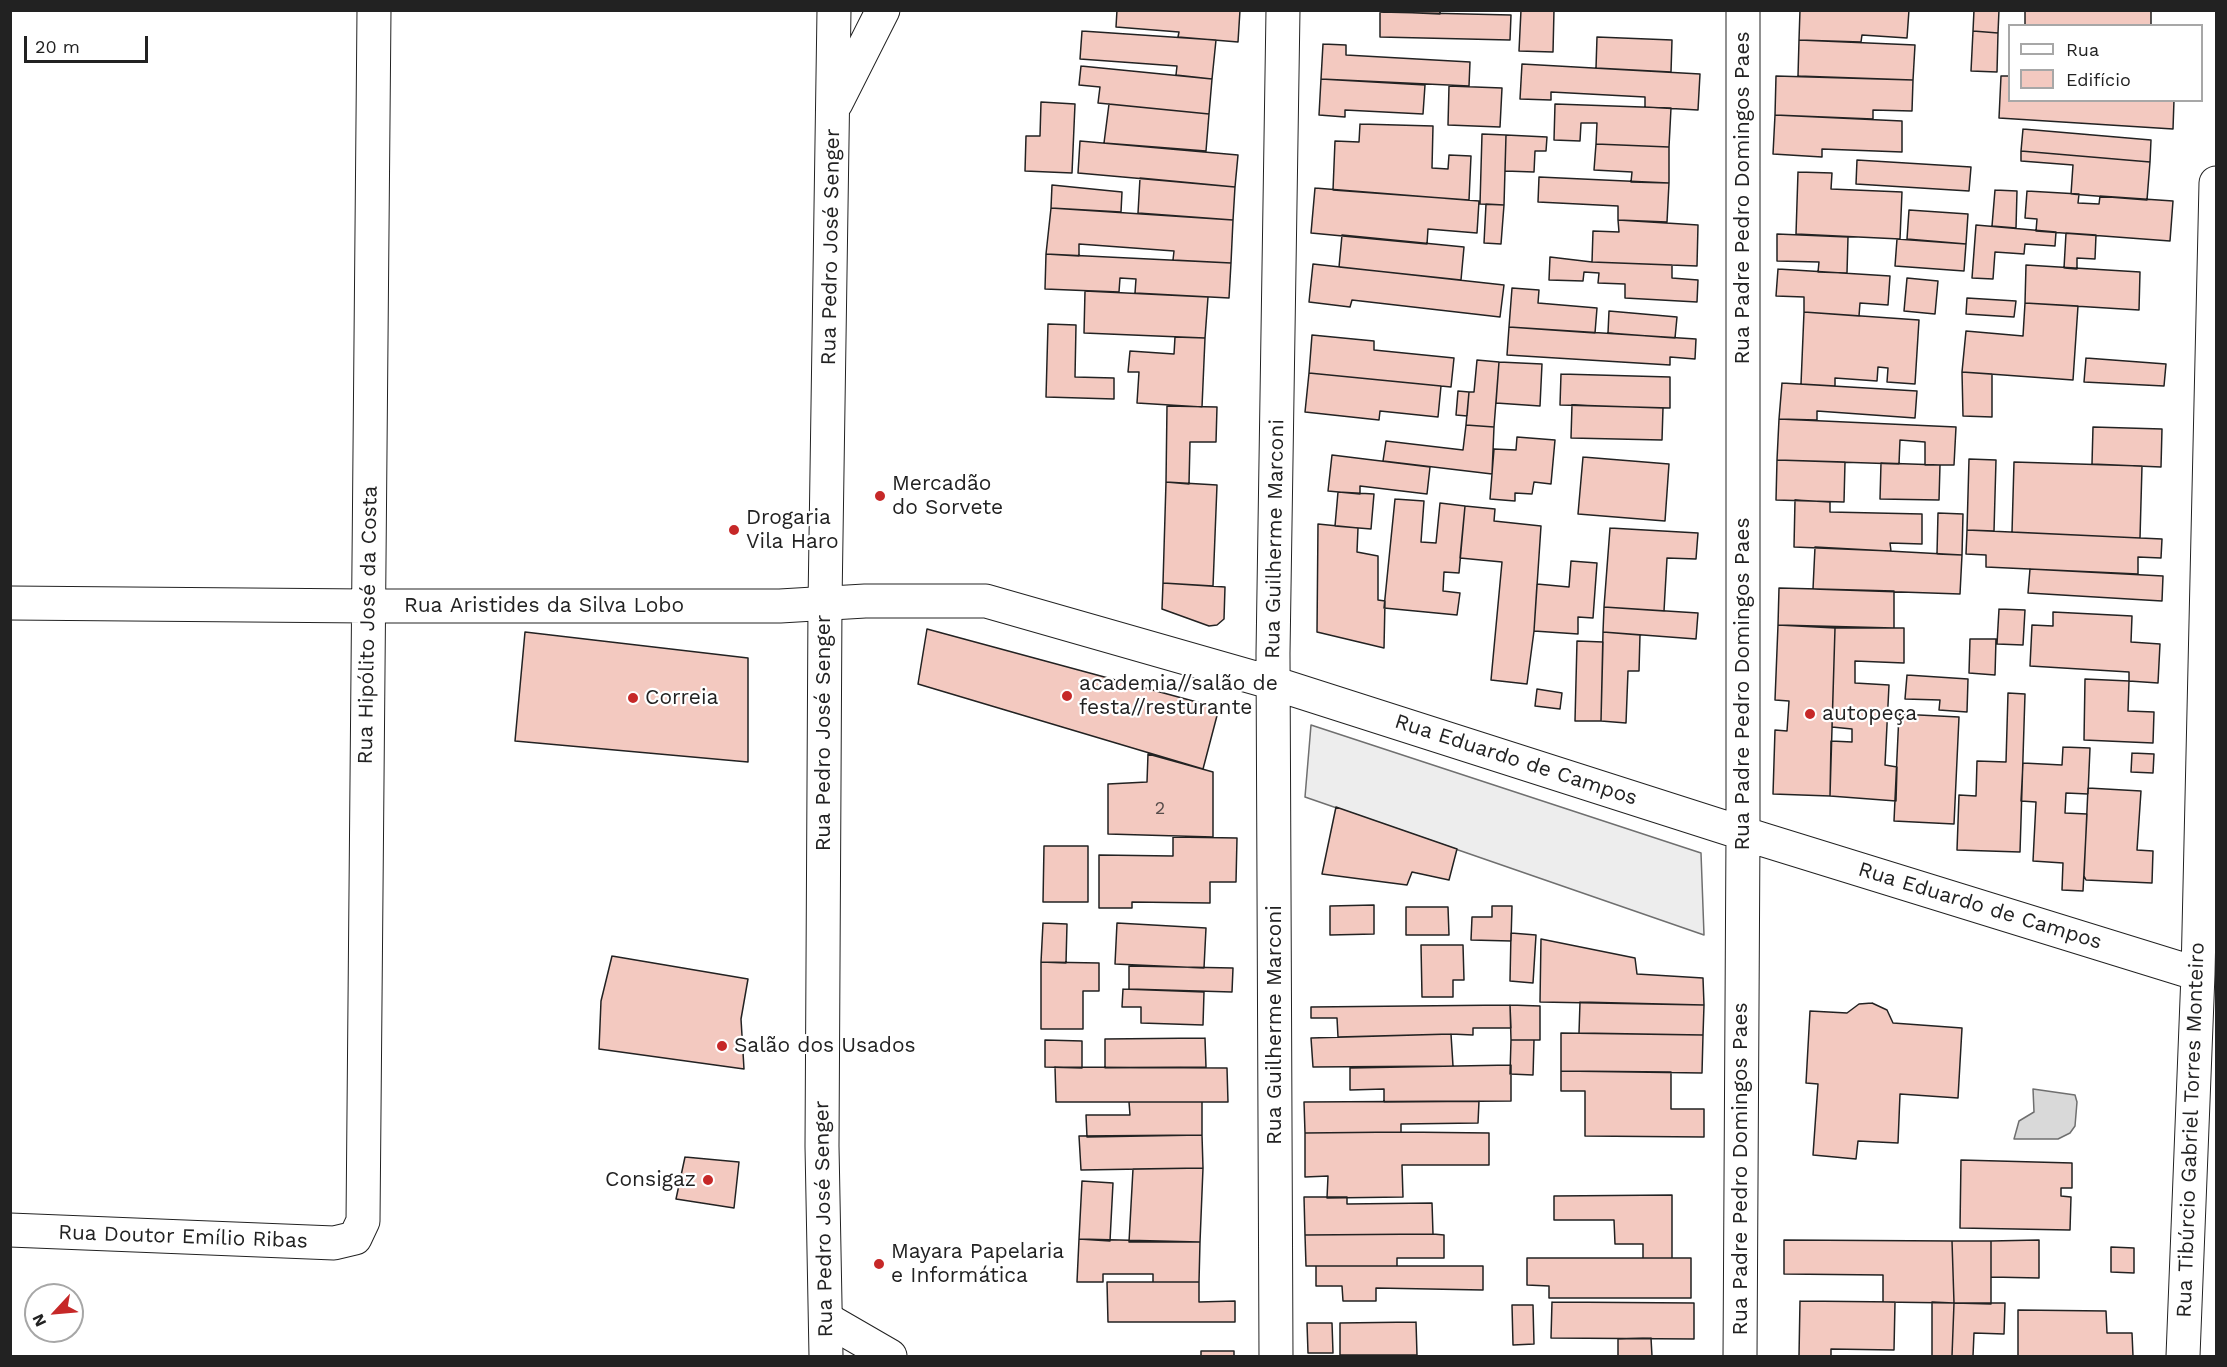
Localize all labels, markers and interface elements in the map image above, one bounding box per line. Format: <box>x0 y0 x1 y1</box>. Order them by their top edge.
scale bar <box>27 24 152 62</box>
legend <box>2008 24 2203 102</box>
street label: Rua Padre Pedro Domingos Paes <box>1730 31 1756 365</box>
text: 20 m <box>35 36 80 57</box>
text: Rua <box>2066 39 2099 60</box>
text: Edifício <box>2066 69 2131 90</box>
street label: Rua Pedro José Senger <box>816 128 846 366</box>
street label: Rua Guilherme Marconi <box>1260 419 1290 659</box>
place label: Mercadão do Sorvete <box>892 471 1003 521</box>
street label: Rua Hipólito José da Costa <box>353 485 383 765</box>
marker: Mercadão do Sorvete <box>873 489 887 503</box>
place label: Drogaria Vila Haro <box>746 505 839 555</box>
street label: Rua Padre Pedro Domingos Paes <box>1730 517 1756 851</box>
marker: Drogaria Vila Haro <box>727 523 741 537</box>
street label: Rua Aristides da Silva Lobo <box>404 593 684 619</box>
street label: Rua Pedro José Senger <box>811 615 837 851</box>
place label: academia//salão de festa//resturante <box>1079 671 1278 721</box>
place label: Correia <box>645 685 718 711</box>
marker: academia//salão de festa//resturante <box>1060 689 1074 703</box>
marker: Correia <box>626 691 640 705</box>
place label: autopeça <box>1822 701 1917 727</box>
marker: autopeça <box>1803 707 1817 721</box>
street label: Rua Eduardo de Campos <box>1392 709 1640 811</box>
house number: 2 <box>1155 798 1165 820</box>
street label: Rua Eduardo de Campos <box>1855 857 2105 955</box>
street label: Rua Guilherme Marconi <box>1262 905 1288 1145</box>
street label: Rua Tibúrcio Gabriel Torres Monteiro <box>2172 942 2210 1318</box>
street label: Rua Padre Pedro Domingos Paes <box>1728 1002 1754 1336</box>
place label: Salão dos Usados <box>734 1033 916 1059</box>
marker: Salão dos Usados <box>715 1039 729 1053</box>
street label: Rua Pedro José Senger <box>809 1100 839 1338</box>
place label: Consigaz <box>605 1167 696 1193</box>
marker: Consigaz <box>701 1173 715 1187</box>
street label: Rua Doutor Emílio Ribas <box>58 1220 308 1254</box>
place label: Mayara Papelaria e Informática <box>891 1239 1064 1289</box>
marker: Mayara Papelaria e Informática <box>872 1257 886 1271</box>
north arrow <box>24 1283 84 1343</box>
text: N <box>28 1311 50 1330</box>

